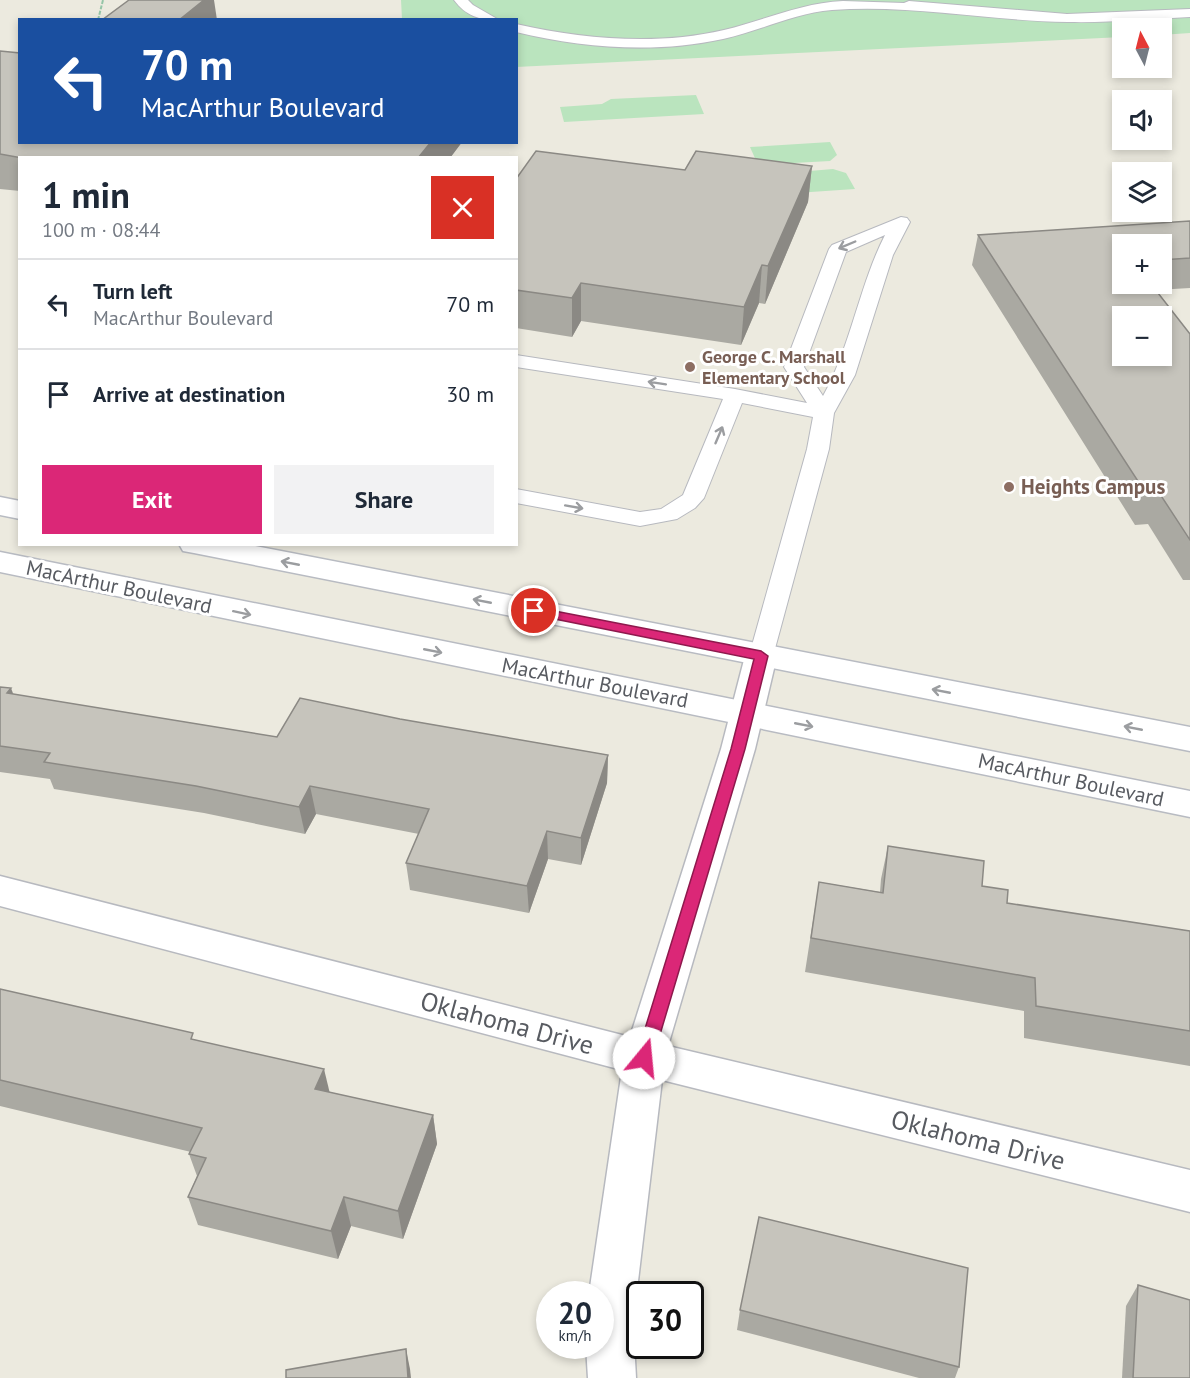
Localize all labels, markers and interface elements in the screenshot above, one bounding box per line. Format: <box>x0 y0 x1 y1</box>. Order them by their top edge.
north arrow <box>1112 18 1172 78</box>
map controls <box>1112 18 1172 366</box>
text: 70 m <box>141 37 233 92</box>
icon: left <box>42 42 120 120</box>
text: MacArthur Boulevard <box>141 90 385 124</box>
button: sound <box>1112 90 1172 150</box>
button: layers <box>1112 162 1172 222</box>
text: 1 min <box>42 171 130 218</box>
button: close <box>431 176 494 239</box>
text: 100 m · 08:44 <box>42 217 160 243</box>
button: + <box>1112 234 1172 294</box>
one-way arrow <box>839 240 857 251</box>
text: Turn left <box>93 277 173 305</box>
icon: left <box>42 288 75 321</box>
text: 70 m <box>446 290 494 318</box>
text: MacArthur Boulevard <box>93 305 273 331</box>
button: − <box>1112 306 1172 366</box>
place label: George C. Marshall Elementary School <box>702 345 846 389</box>
marker: George C. Marshall Elementary School <box>683 360 697 374</box>
one-way arrow <box>647 377 667 388</box>
icon: arrive <box>42 378 75 411</box>
text: Arrive at destination <box>93 380 285 408</box>
text: 30 m <box>446 380 494 408</box>
one-way arrow <box>714 426 725 445</box>
button: Exit <box>42 465 262 534</box>
button: Share <box>274 465 494 534</box>
place label: Heights Campus <box>1021 473 1165 500</box>
marker: Heights Campus <box>1002 480 1016 494</box>
one-way arrow <box>563 502 583 513</box>
street label: MacArthur Boulevard <box>24 554 215 619</box>
one-way arrow <box>281 557 301 568</box>
pin <box>508 585 559 636</box>
icon: arrive <box>517 594 550 627</box>
one-way arrow <box>473 595 492 606</box>
one-way arrow <box>232 608 252 619</box>
one-way arrow <box>423 646 443 657</box>
street label: MacArthur Boulevard <box>500 651 691 714</box>
one-way arrow <box>932 685 951 696</box>
one-way arrow <box>794 720 814 731</box>
one-way arrow <box>1123 722 1143 733</box>
street label: MacArthur Boulevard <box>976 747 1167 812</box>
street label: Oklahoma Drive <box>417 984 597 1062</box>
position arrow <box>612 1026 676 1090</box>
street label: Oklahoma Drive <box>888 1102 1069 1177</box>
speed limit sign: 30 <box>626 1281 704 1359</box>
text: 20 <box>558 1293 592 1332</box>
text: km/h <box>559 1326 591 1345</box>

